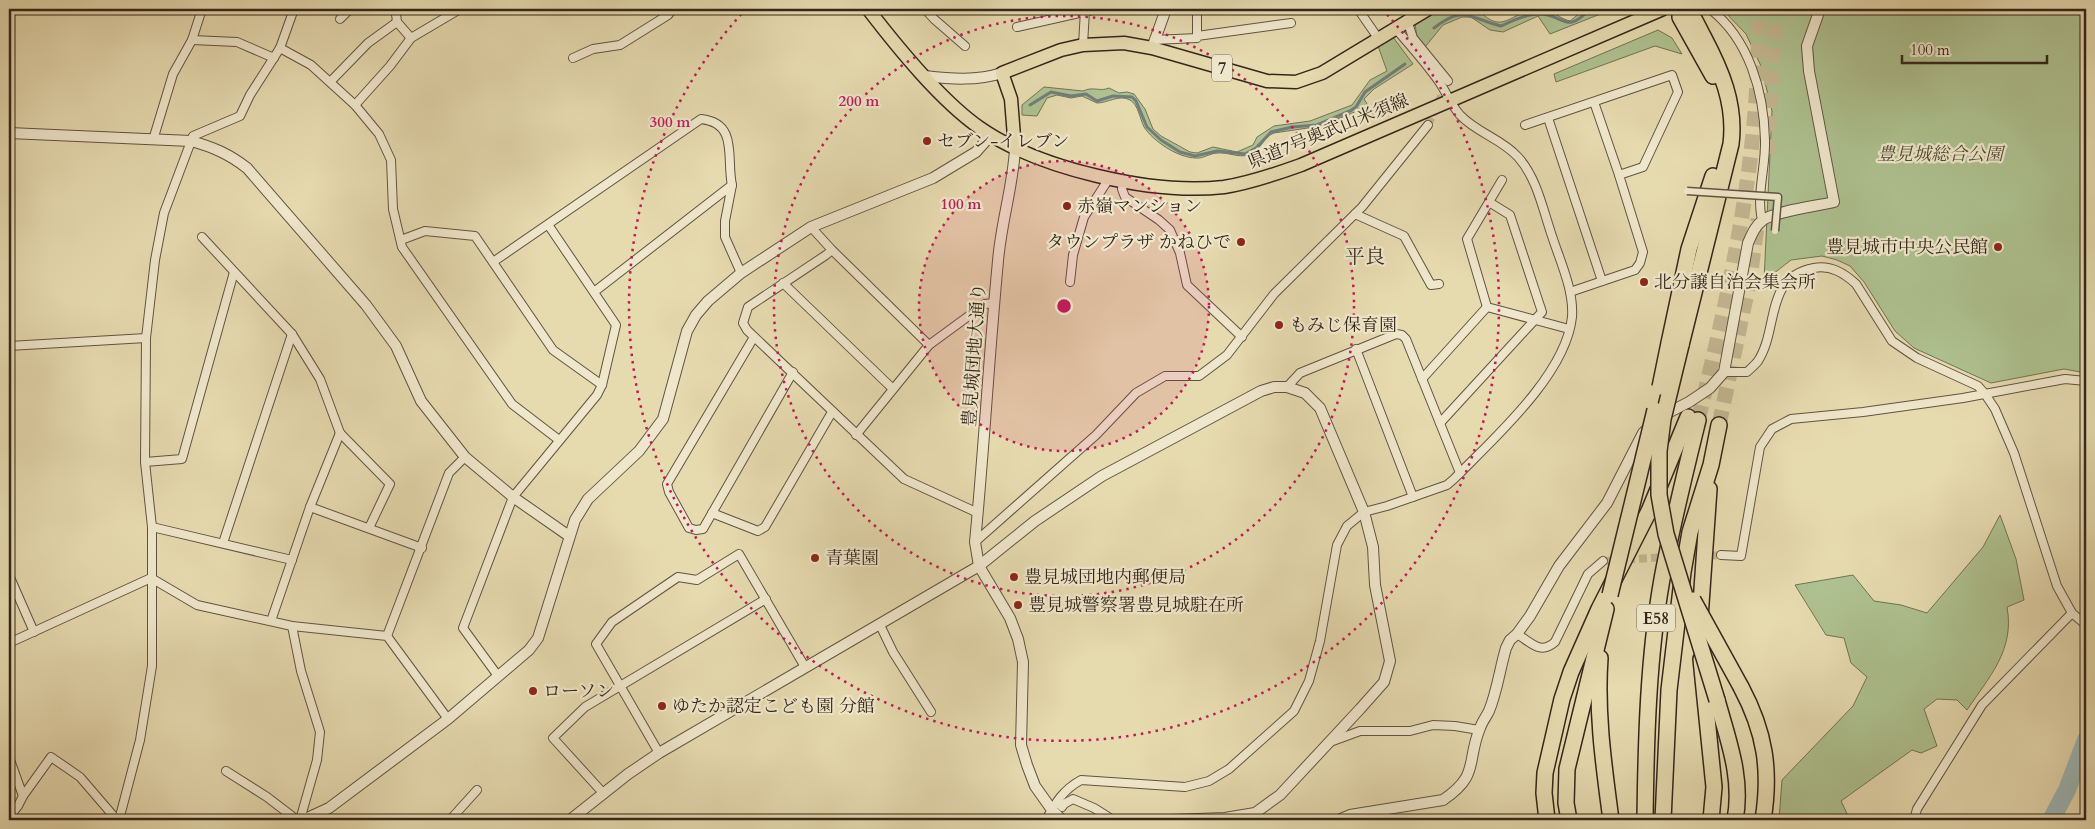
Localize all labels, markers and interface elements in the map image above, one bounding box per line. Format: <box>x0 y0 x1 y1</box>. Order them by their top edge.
scale bar <box>1902 32 2048 64</box>
text: 100 m <box>1910 40 1950 60</box>
road number: 7 <box>1212 54 1232 82</box>
street label: 県道7号奥武山米須線 <box>1244 88 1412 175</box>
text: 200 m <box>839 91 880 111</box>
text: 300 m <box>650 112 691 132</box>
place label: セブン-イレブン <box>937 129 1070 154</box>
marker: セブン-イレブン <box>921 135 933 147</box>
park label: 豊見城総合公園 <box>1877 142 2006 167</box>
text: 100 m <box>941 194 982 214</box>
place label: 赤嶺マンション <box>1077 194 1202 219</box>
marker: 赤嶺マンション <box>1061 200 1073 212</box>
place label: タウンプラザ かねひで <box>1046 230 1231 255</box>
place label: 豊見城市中央公民館 <box>1826 235 1988 260</box>
marker: タウンプラザ かねひで <box>1235 236 1247 248</box>
marker: 豊見城市中央公民館 <box>1992 241 2004 253</box>
district label: 平良 <box>1345 243 1385 270</box>
place label: 北分譲自治会集会所 <box>1654 270 1816 295</box>
marker: 北分譲自治会集会所 <box>1638 276 1650 288</box>
street label: 豊見城団地大通り <box>957 282 992 428</box>
centre of rings <box>1055 297 1073 315</box>
place label: もみじ保育園 <box>1289 313 1397 338</box>
marker: もみじ保育園 <box>1273 319 1285 331</box>
place label: 青葉園 <box>825 546 879 571</box>
marker: 青葉園 <box>809 552 821 564</box>
place label: 豊見城団地内郵便局 <box>1024 565 1186 590</box>
marker: 豊見城団地内郵便局 <box>1008 571 1020 583</box>
place label: 豊見城警察署豊見城駐在所 <box>1028 593 1244 618</box>
marker: 豊見城警察署豊見城駐在所 <box>1012 599 1024 611</box>
road number: E58 <box>1637 604 1675 632</box>
place label: ローソン <box>543 679 614 704</box>
marker: ローソン <box>527 685 539 697</box>
place label: ゆたか認定こども園 分館 <box>672 694 875 719</box>
marker: ゆたか認定こども園 分館 <box>656 700 668 712</box>

